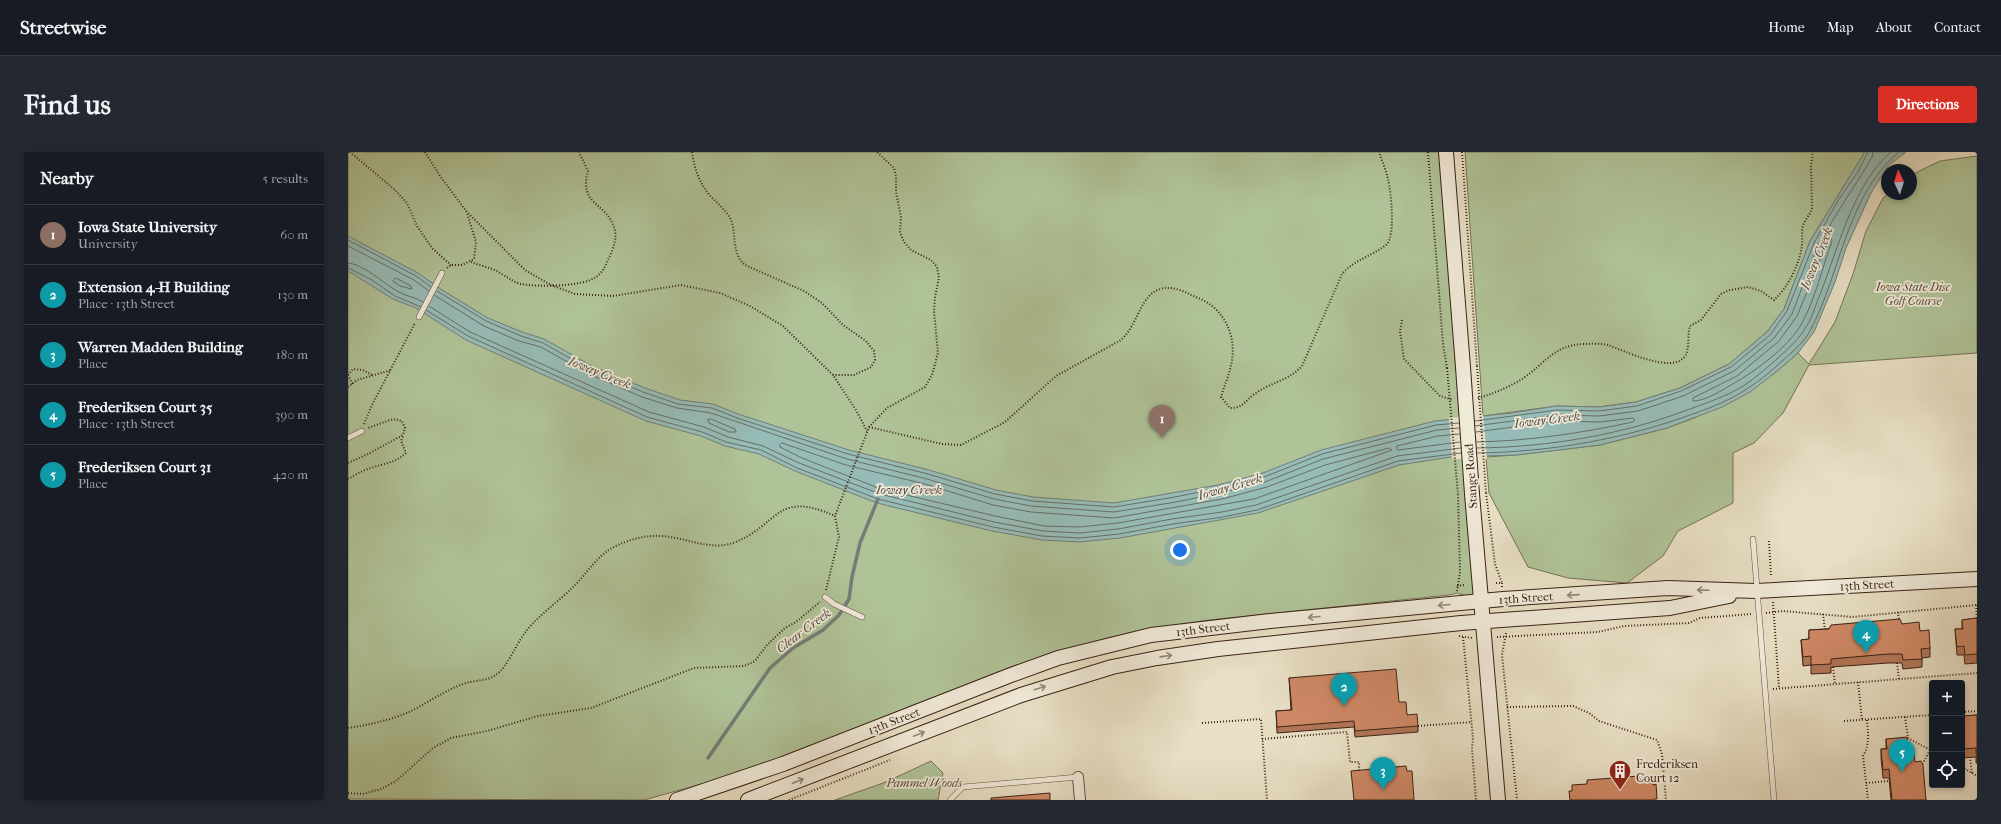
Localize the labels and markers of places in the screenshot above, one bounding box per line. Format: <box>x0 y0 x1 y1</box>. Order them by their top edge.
pin: 1 <box>1149 405 1175 438</box>
pin: 4 <box>1853 620 1879 653</box>
pin: 2 <box>1331 673 1357 706</box>
pin: 5 <box>1889 739 1915 772</box>
pin: 3 <box>1370 757 1396 790</box>
place label: Frederiksen Court 12 <box>1636 757 1698 785</box>
building icon: Frederiksen Court 12 <box>1607 758 1633 791</box>

